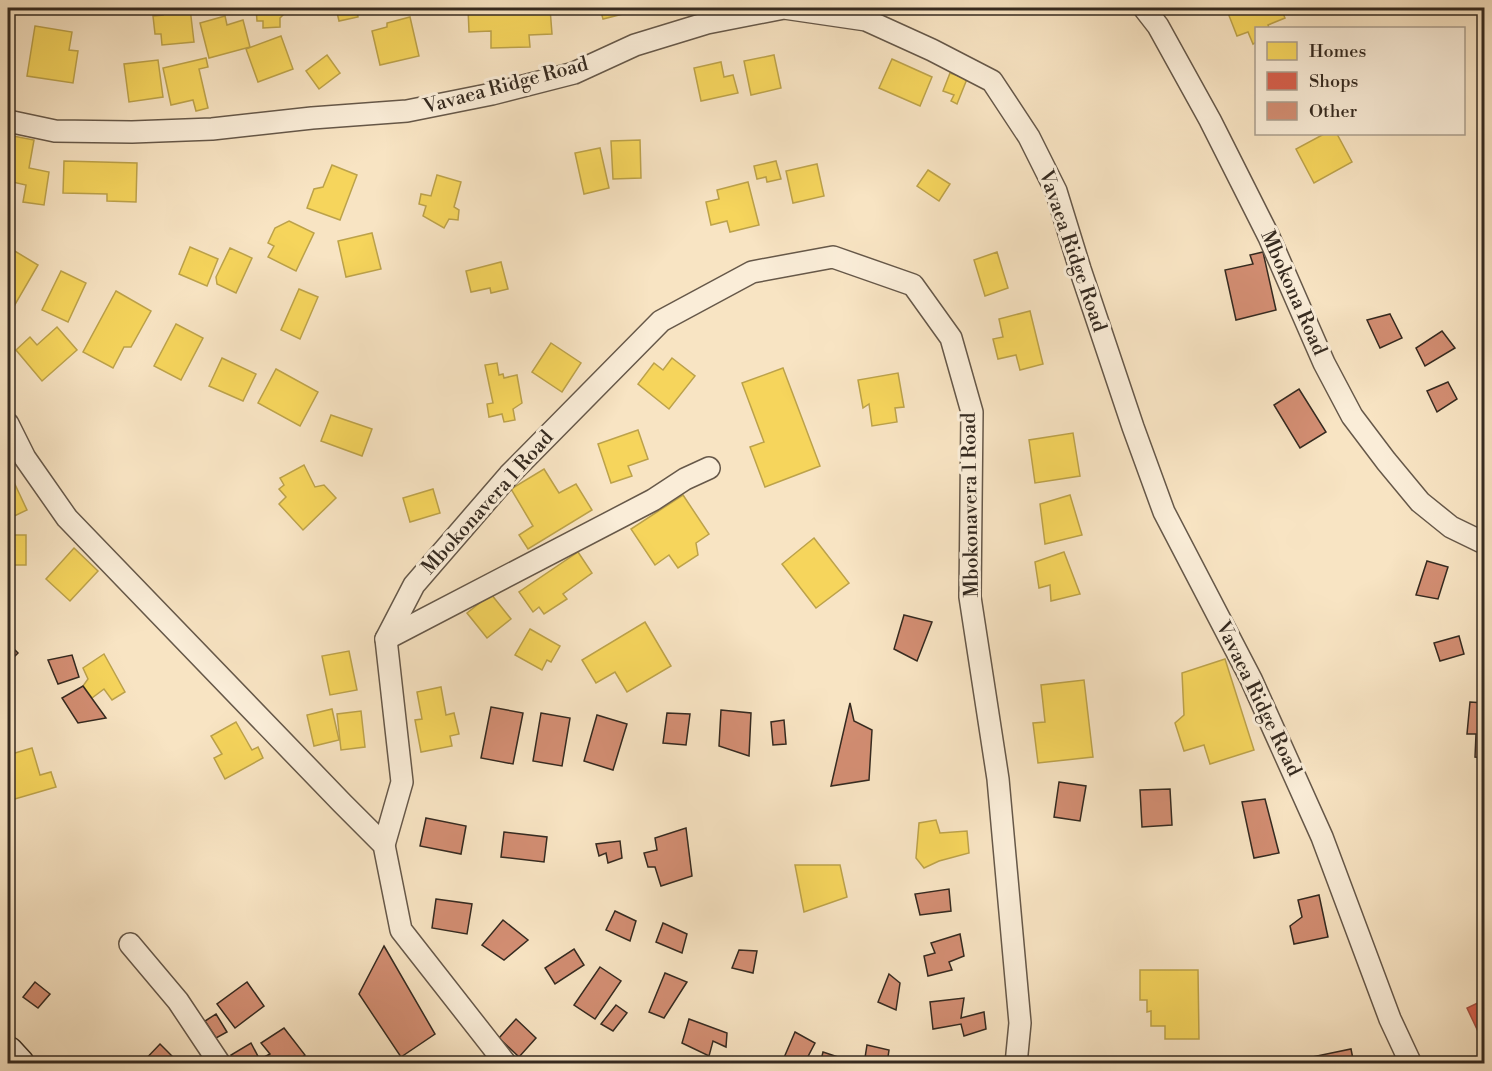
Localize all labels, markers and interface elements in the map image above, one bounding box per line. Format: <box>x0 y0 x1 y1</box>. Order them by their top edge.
legend <box>1255 27 1465 135</box>
text: Homes <box>1309 40 1366 63</box>
street label: Vavaea Ridge Road <box>420 52 592 120</box>
text: Shops <box>1309 70 1359 93</box>
text: Other <box>1309 100 1357 123</box>
street label: Vavaea Ridge Road <box>1032 166 1112 336</box>
street label: Mbokona Road <box>1254 227 1332 360</box>
street label: Mbokonavera 1 Road <box>957 412 985 598</box>
street label: Mbokonavera 1 Road <box>417 425 560 580</box>
street label: Vavaea Ridge Road <box>1209 616 1307 781</box>

